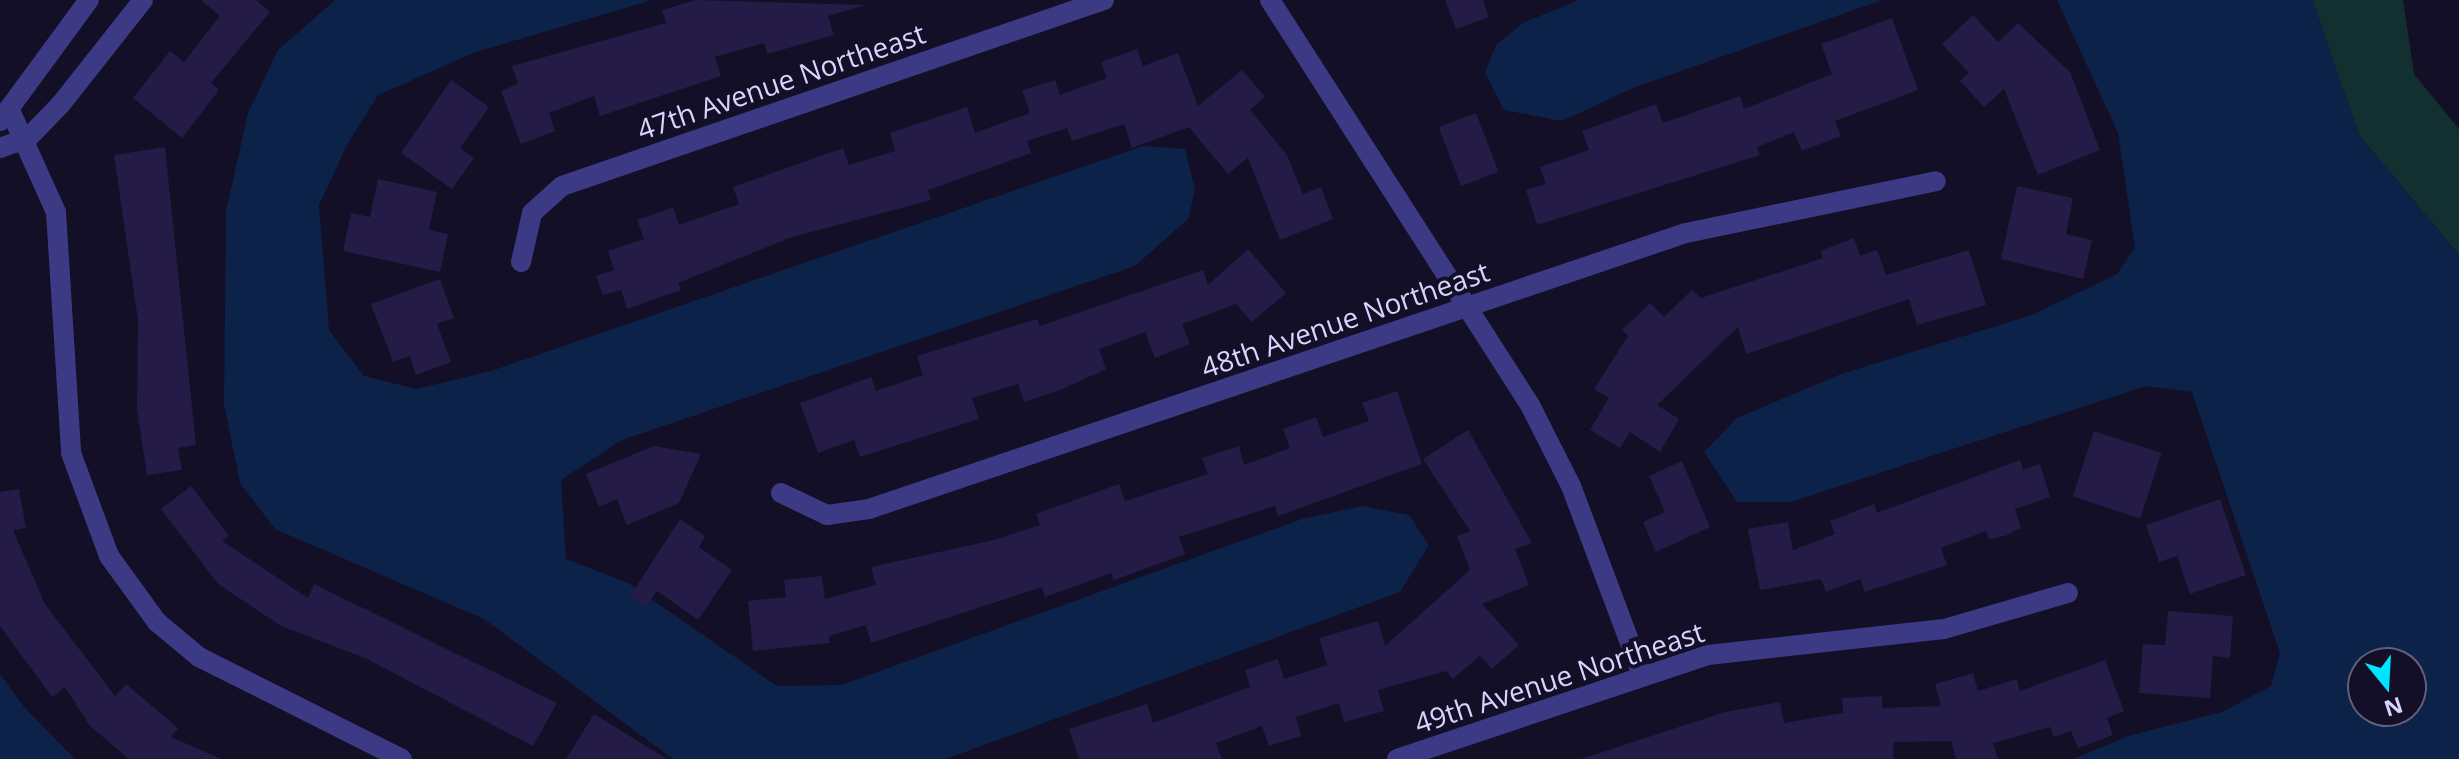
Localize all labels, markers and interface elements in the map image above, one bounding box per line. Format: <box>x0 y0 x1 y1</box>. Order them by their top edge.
street label: 47th Avenue Northeast <box>633 16 929 146</box>
street label: 48th Avenue Northeast <box>1197 254 1493 384</box>
street label: 49th Avenue Northeast <box>1410 614 1708 740</box>
north arrow <box>2347 647 2427 727</box>
text: N <box>2381 691 2407 725</box>

